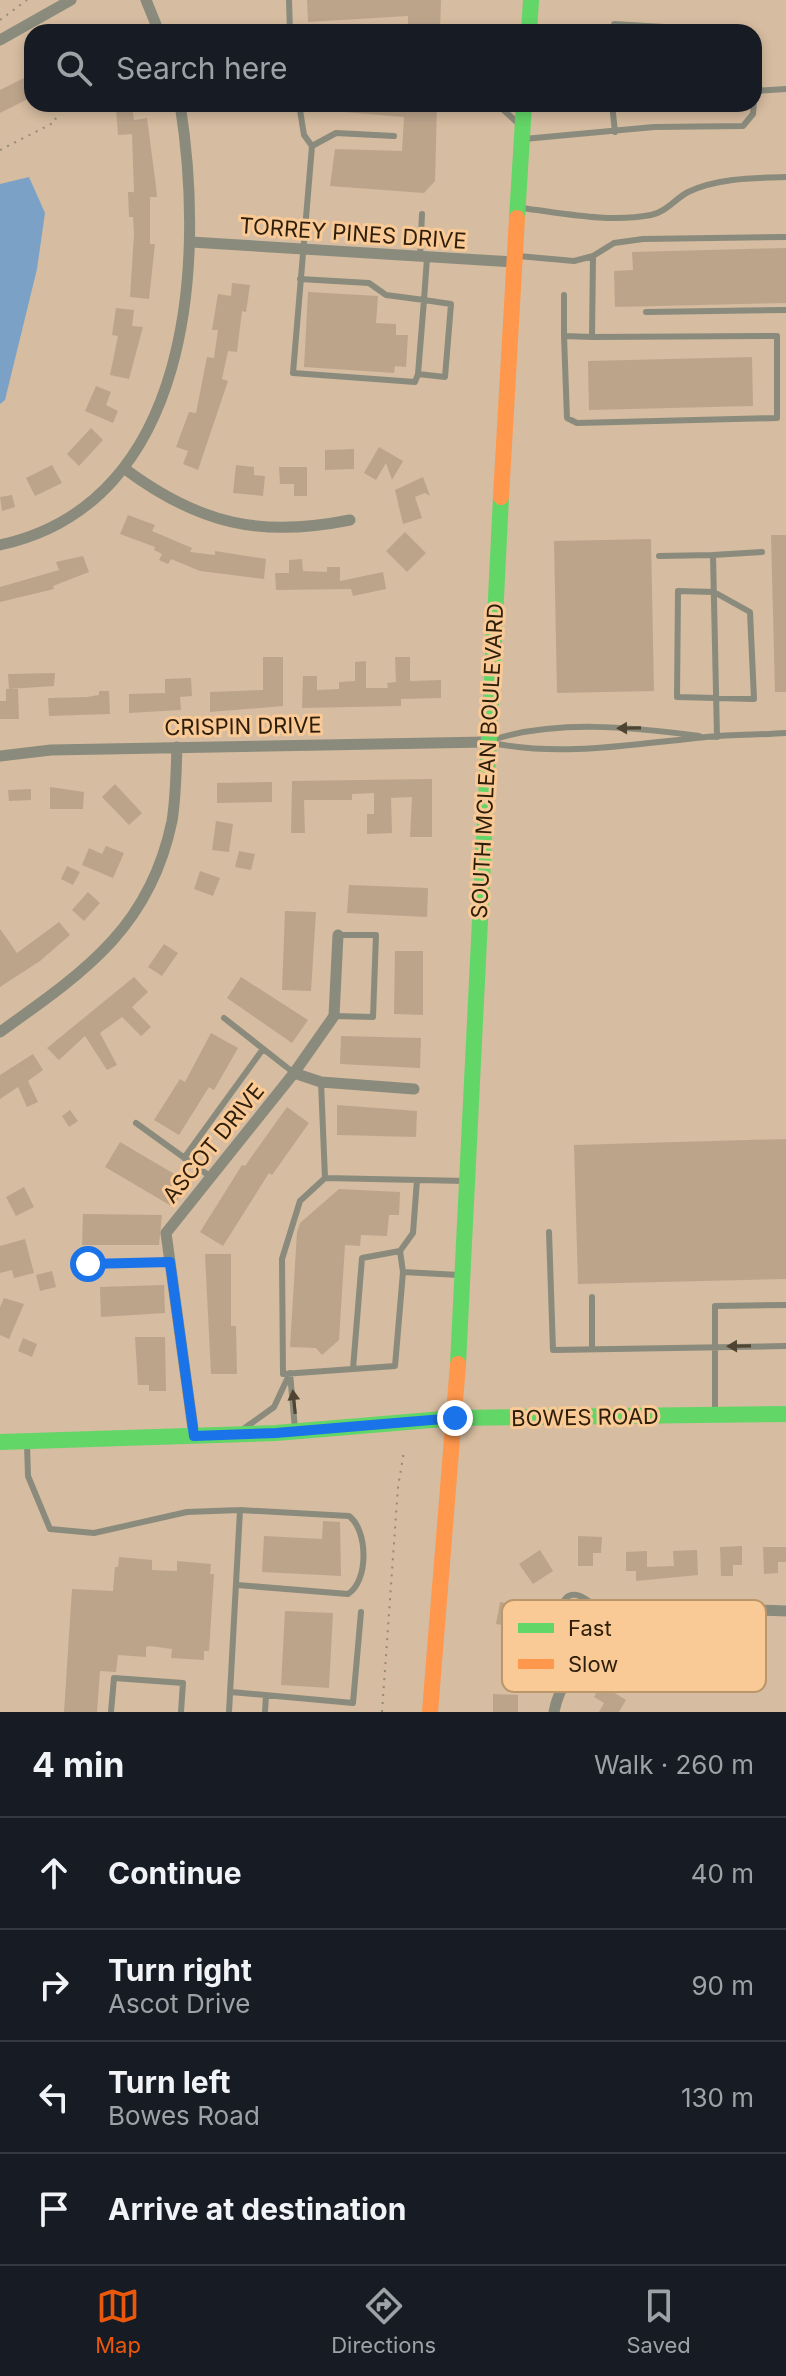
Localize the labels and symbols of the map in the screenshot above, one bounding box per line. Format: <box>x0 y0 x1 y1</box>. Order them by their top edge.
street label: TORREY PINES DRIVE <box>239 212 467 254</box>
street label: SOUTH MCLEAN BOULEVARD <box>466 603 508 919</box>
street label: CRISPIN DRIVE <box>164 712 322 740</box>
one-way arrow <box>616 722 641 735</box>
street label: ASCOT DRIVE <box>157 1078 269 1208</box>
route start <box>70 1246 106 1282</box>
one-way arrow <box>726 1340 752 1352</box>
one-way arrow <box>287 1390 300 1415</box>
route end <box>437 1400 473 1436</box>
street label: BOWES ROAD <box>511 1403 659 1431</box>
legend <box>502 1600 766 1692</box>
text: Fast <box>568 1615 612 1641</box>
text: Slow <box>568 1651 618 1677</box>

